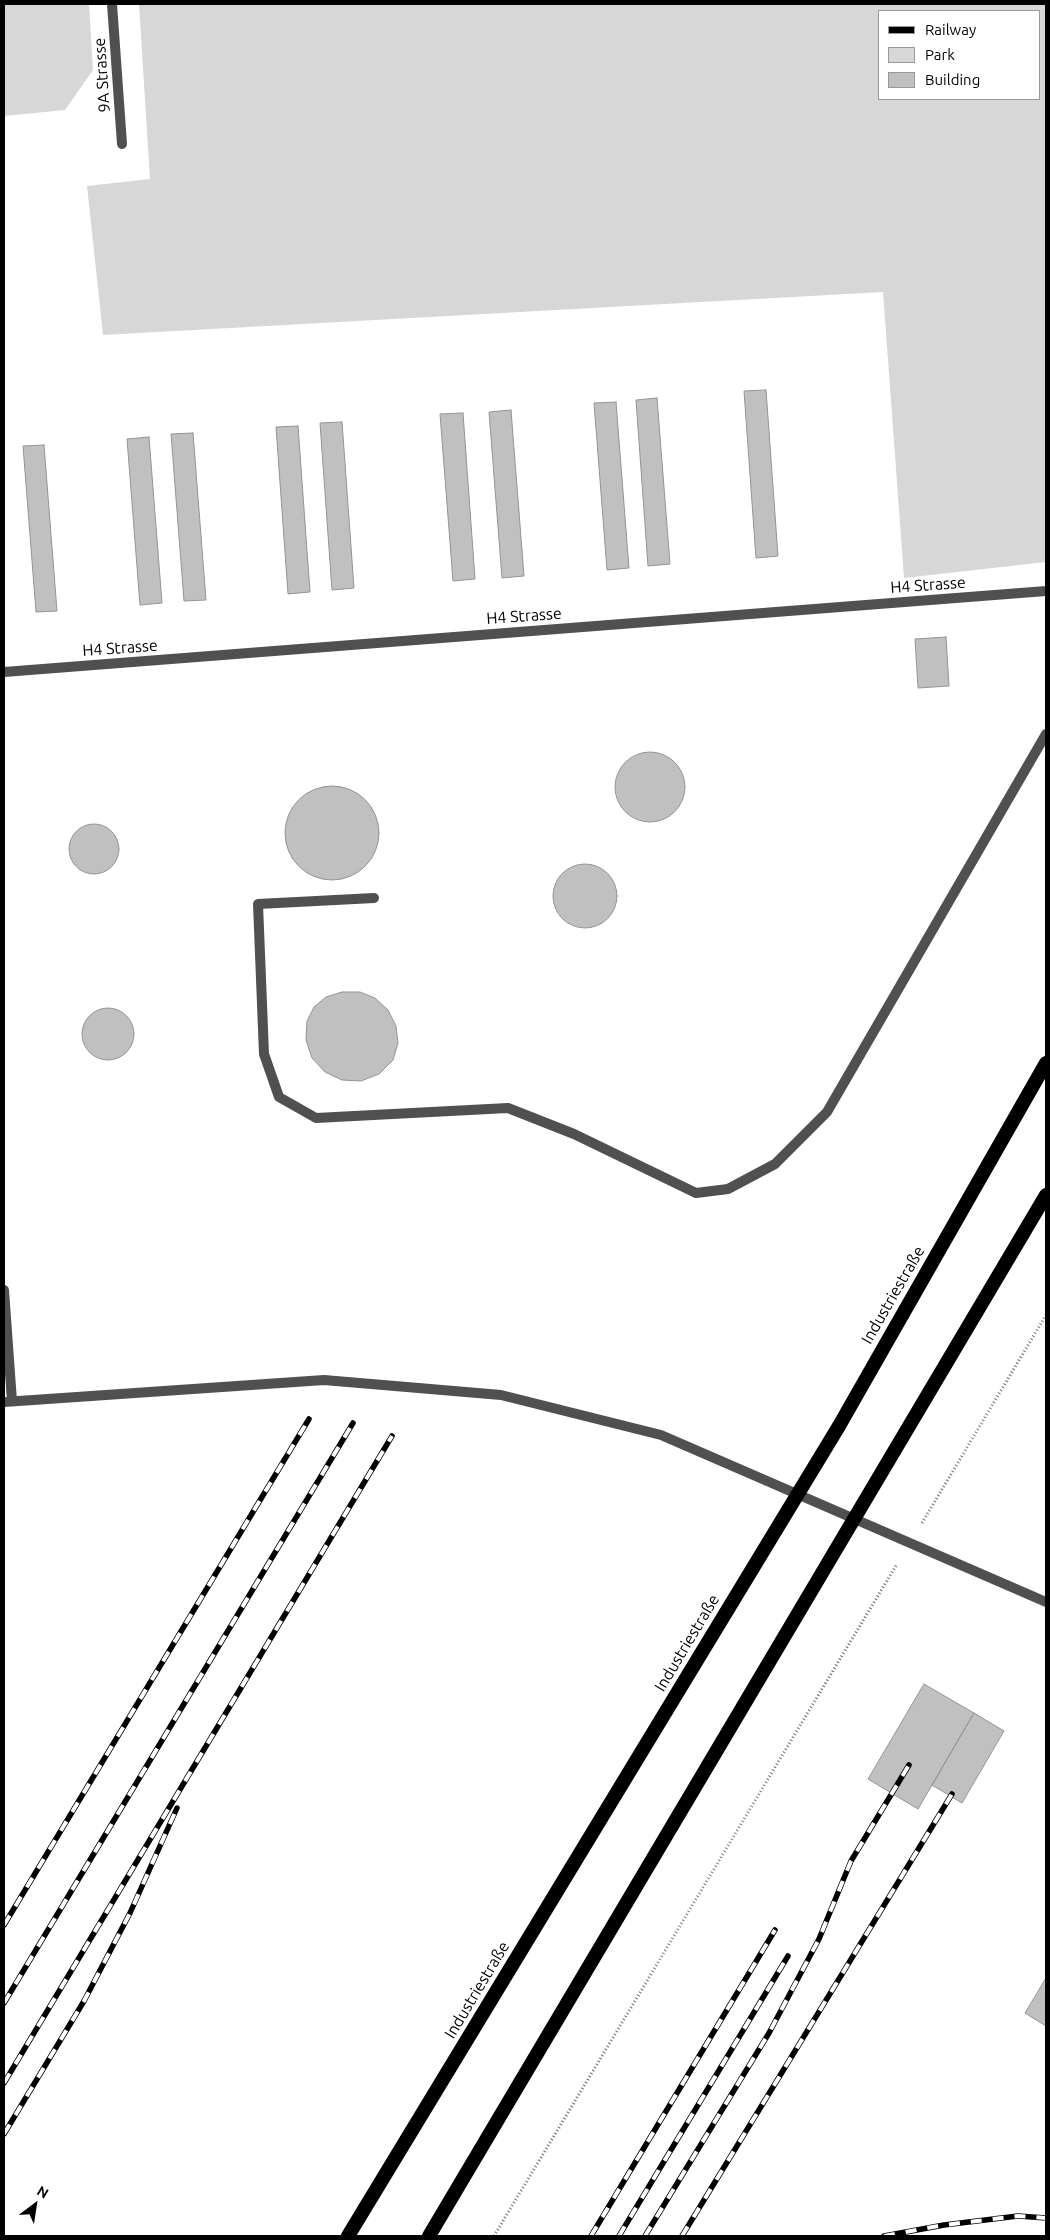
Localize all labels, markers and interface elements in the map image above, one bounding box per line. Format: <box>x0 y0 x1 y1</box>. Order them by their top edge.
legend <box>878 10 1040 100</box>
text: Railway <box>925 21 976 38</box>
street label: 9A Strasse <box>90 37 114 113</box>
text: Park <box>925 46 955 63</box>
text: Building <box>925 71 980 88</box>
street label: H4 Strasse <box>890 573 966 597</box>
street label: H4 Strasse <box>486 604 562 628</box>
street label: H4 Strasse <box>82 636 158 660</box>
street label: Industriestraße <box>857 1243 929 1347</box>
street label: Industriestraße <box>651 1591 723 1695</box>
street label: Industriestraße <box>441 1938 513 2042</box>
north arrow <box>10 2180 60 2230</box>
text: N <box>34 2183 51 2202</box>

